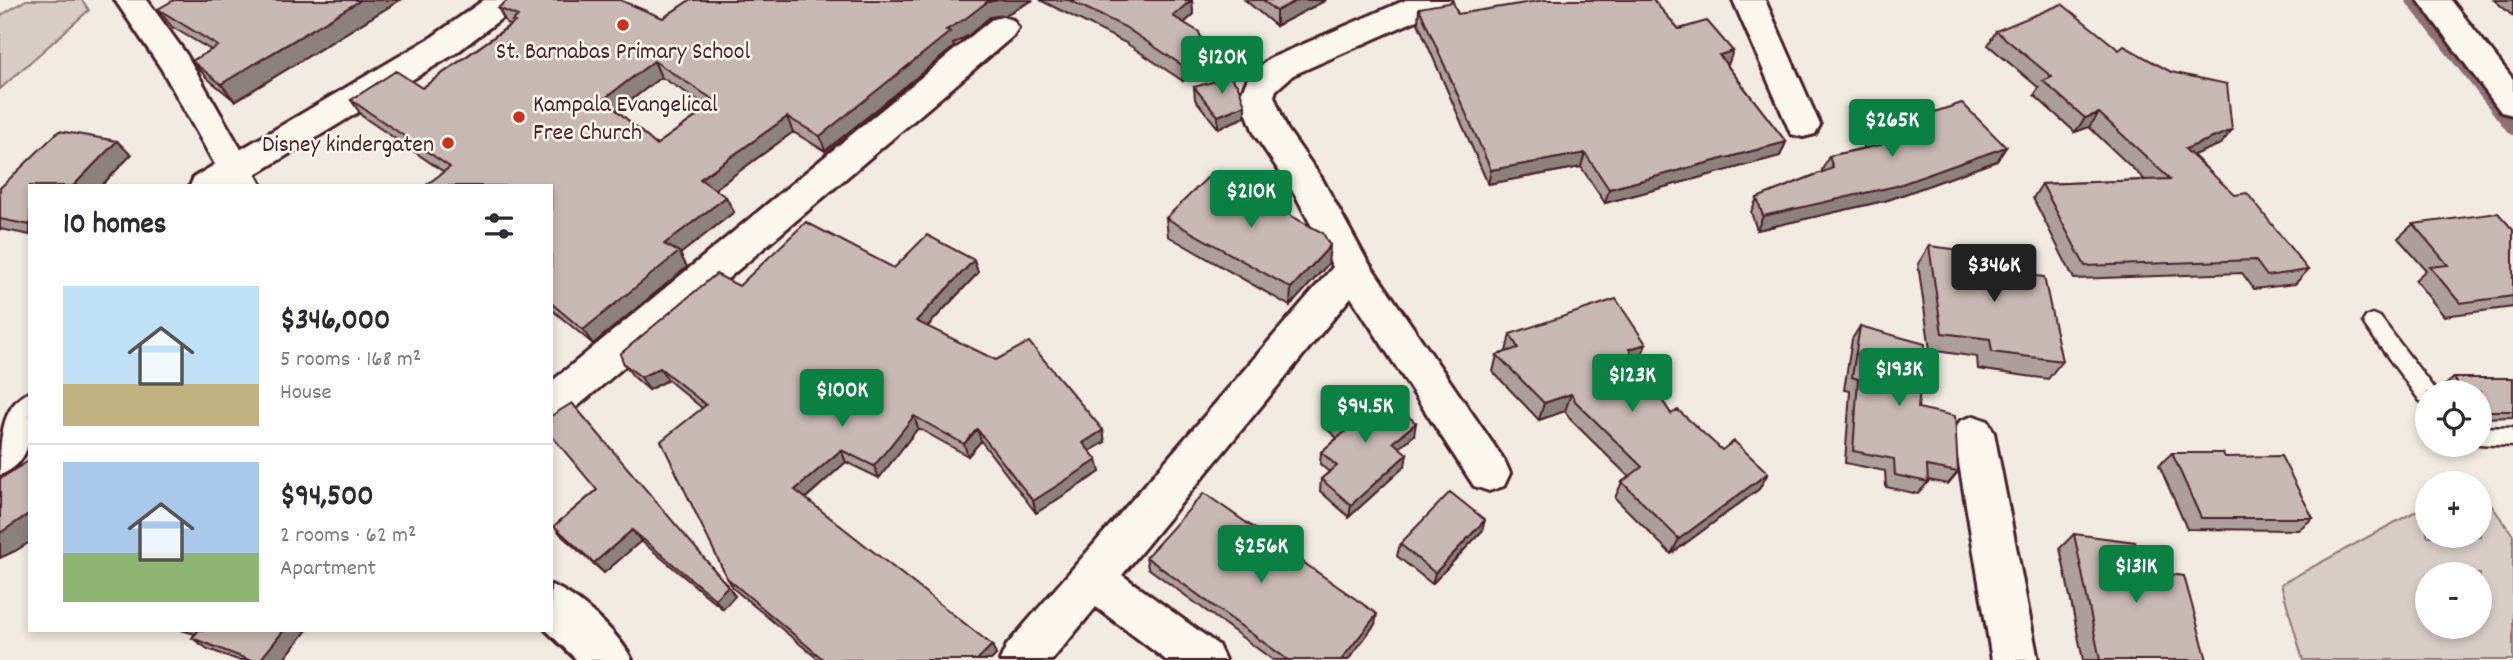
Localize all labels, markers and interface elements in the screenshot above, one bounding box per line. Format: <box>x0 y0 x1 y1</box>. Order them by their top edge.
marker: St. Barnabas Primary School <box>615 17 631 33</box>
place label: St. Barnabas Primary School <box>496 36 750 70</box>
pin: $120K <box>1173 36 1271 96</box>
text: $120K <box>1197 42 1247 75</box>
place label: Kampala Evangelical Free Church <box>533 89 718 151</box>
pin: $265K <box>1843 100 1941 159</box>
text: $265K <box>1865 105 1919 138</box>
marker: Kampala Evangelical Free Church <box>511 109 527 125</box>
place label: Disney kindergaten <box>262 129 434 163</box>
marker: Disney kindergaten <box>440 135 456 151</box>
pin: $210K <box>1202 170 1300 230</box>
text: $210K <box>1226 176 1276 209</box>
text: 10 homes <box>63 205 166 248</box>
icon: filters <box>480 207 518 245</box>
pin: $346K <box>1945 244 2043 304</box>
text: $346K <box>1967 250 2021 283</box>
text: $346,000 <box>280 301 390 344</box>
icon: home <box>119 314 203 398</box>
text: 5 rooms · 168 m² <box>280 344 421 377</box>
pin: $193K <box>1850 348 1948 408</box>
pin: $123K <box>1583 354 1681 414</box>
text: $193K <box>1875 354 1923 387</box>
text: $123K <box>1608 360 1656 393</box>
pin: $100K <box>793 370 891 429</box>
text: $100K <box>816 375 868 408</box>
text: House <box>280 377 332 410</box>
map controls <box>2415 380 2492 639</box>
button: locate <box>2415 380 2492 457</box>
pin: $94.5K <box>1308 386 1422 445</box>
text: $94.5K <box>1337 391 1393 424</box>
button: + <box>2415 471 2492 548</box>
text: $94,500 <box>280 477 374 520</box>
icon: home <box>119 490 203 574</box>
text: 2 rooms · 62 m² <box>280 520 416 553</box>
pin: $256K <box>1212 526 1310 585</box>
text: $256K <box>1234 531 1288 564</box>
pin: $131K <box>2087 546 2185 605</box>
text: $131K <box>2115 551 2157 584</box>
text: Apartment <box>280 553 376 586</box>
button: − <box>2415 562 2492 639</box>

